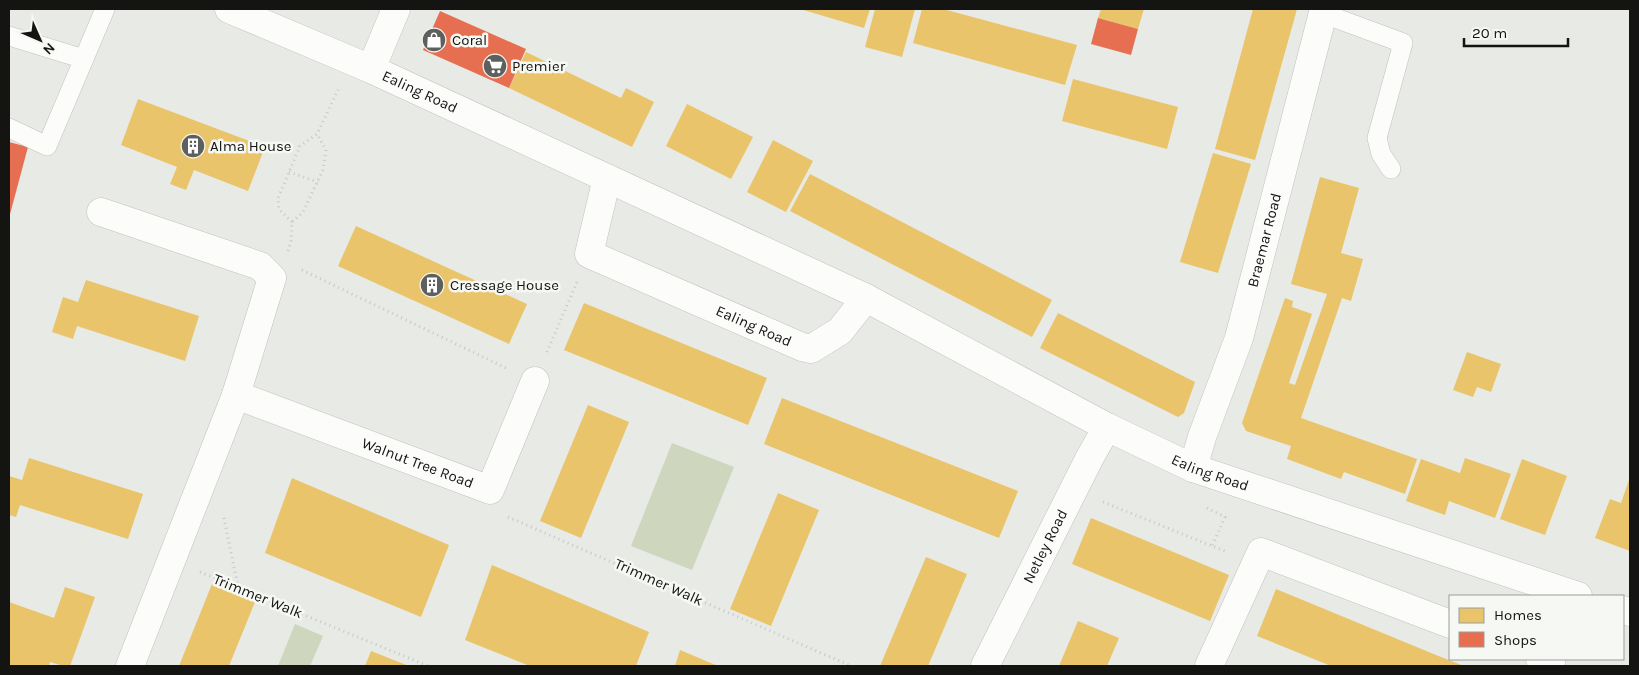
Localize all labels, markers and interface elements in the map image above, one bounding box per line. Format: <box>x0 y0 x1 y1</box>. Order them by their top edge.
north arrow <box>15 15 65 65</box>
scale bar <box>1464 15 1568 47</box>
text: 20 m <box>1472 24 1507 42</box>
shop icon: Coral <box>421 27 447 53</box>
place label: Coral <box>452 31 487 49</box>
text: N <box>39 39 58 58</box>
supermarket icon: Premier <box>482 53 508 79</box>
place label: Premier <box>512 57 566 75</box>
street label: Ealing Road <box>379 66 460 117</box>
building icon: Alma House <box>180 133 206 159</box>
place label: Alma House <box>210 137 292 155</box>
street label: Braemar Road <box>1243 191 1285 289</box>
building icon: Cressage House <box>419 272 445 298</box>
place label: Cressage House <box>450 276 559 294</box>
street label: Ealing Road <box>713 302 795 350</box>
street label: Walnut Tree Road <box>359 434 476 492</box>
street label: Ealing Road <box>1169 450 1251 495</box>
street label: Netley Road <box>1019 506 1071 586</box>
street label: Trimmer Walk <box>612 554 706 610</box>
street label: Trimmer Walk <box>211 570 305 622</box>
legend <box>1449 595 1624 660</box>
text: Homes <box>1494 606 1542 624</box>
text: Shops <box>1494 631 1537 649</box>

